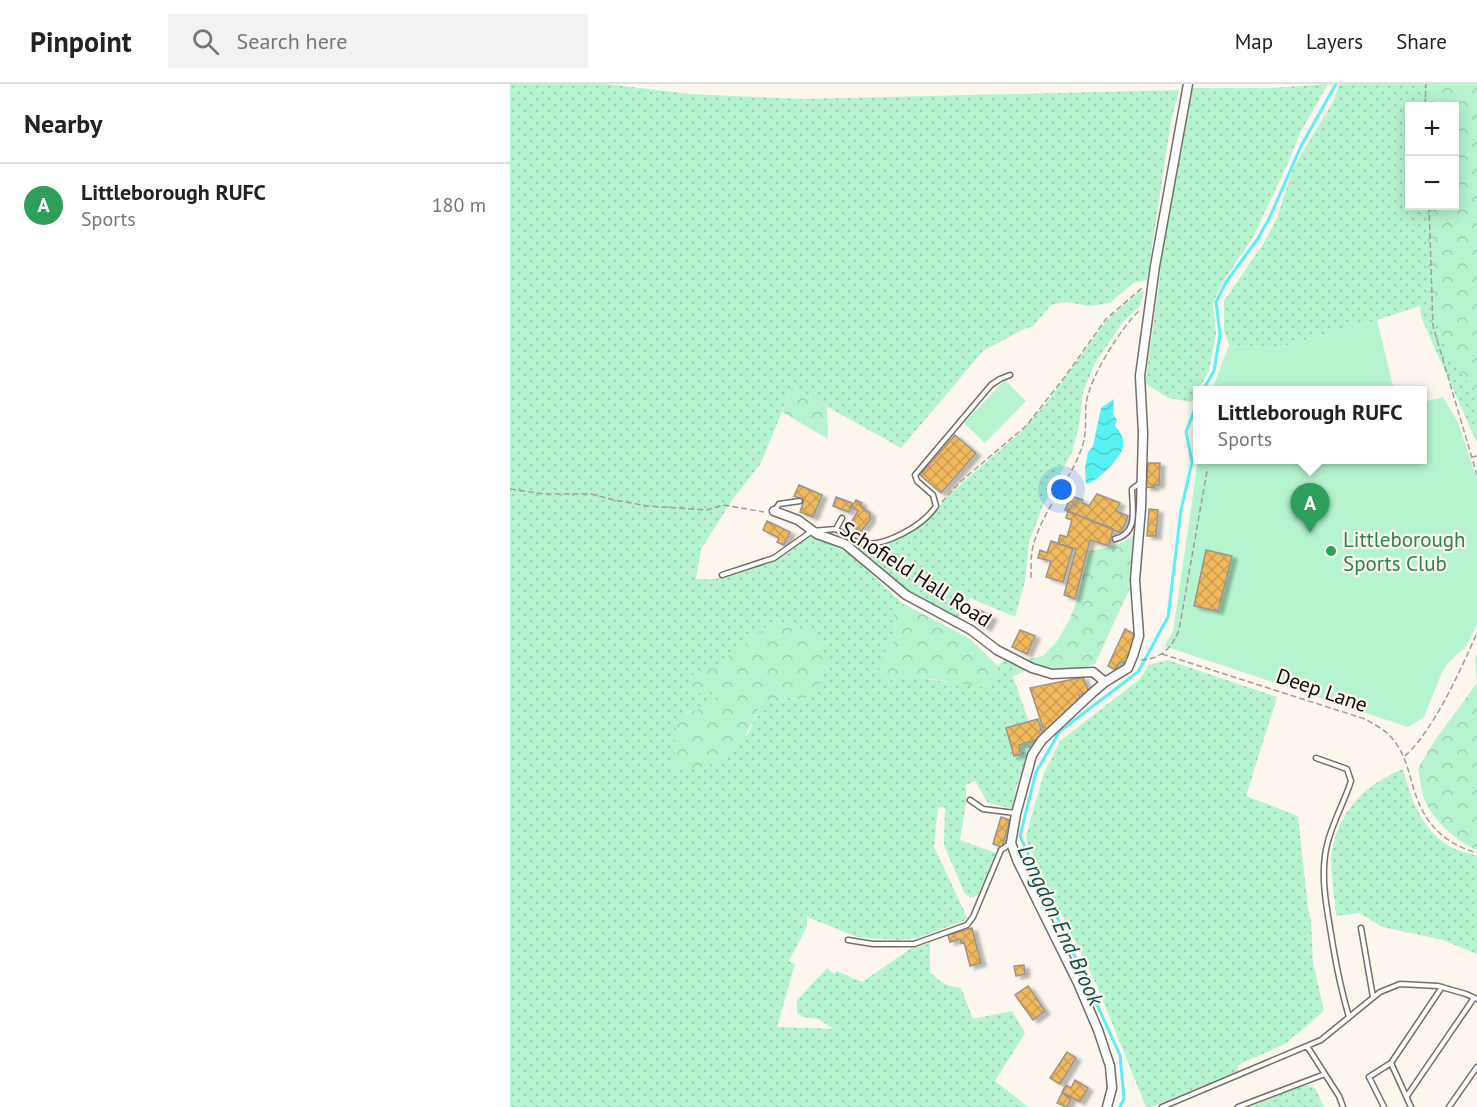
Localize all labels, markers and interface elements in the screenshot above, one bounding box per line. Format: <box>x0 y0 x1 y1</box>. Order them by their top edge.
search box <box>168 14 588 68</box>
text: Pinpoint <box>30 23 132 60</box>
icon: search <box>189 25 222 58</box>
text: Search here <box>237 27 347 55</box>
text: Map <box>1235 28 1273 55</box>
text: Layers <box>1306 28 1363 55</box>
text: Share <box>1396 28 1447 55</box>
map controls <box>1405 102 1459 210</box>
button: + <box>1405 102 1459 156</box>
text: Nearby <box>24 107 102 140</box>
button: − <box>1405 156 1459 210</box>
text: Littleborough RUFC <box>81 178 266 206</box>
text: A <box>37 192 50 218</box>
text: 180 m <box>432 192 486 218</box>
text: Sports <box>81 206 136 232</box>
popup <box>1193 386 1427 464</box>
text: Littleborough RUFC <box>1218 398 1402 426</box>
text: Sports <box>1218 426 1272 452</box>
your location <box>1047 475 1076 504</box>
pin: A <box>1290 484 1330 533</box>
street label: Schofield Hall Road <box>835 515 997 633</box>
place label: Littleborough Sports Club <box>1343 526 1466 577</box>
marker: Littleborough Sports Club <box>1324 544 1338 558</box>
street label: Deep Lane <box>1273 662 1371 718</box>
water label: Longdon End Brook <box>1012 840 1111 1011</box>

